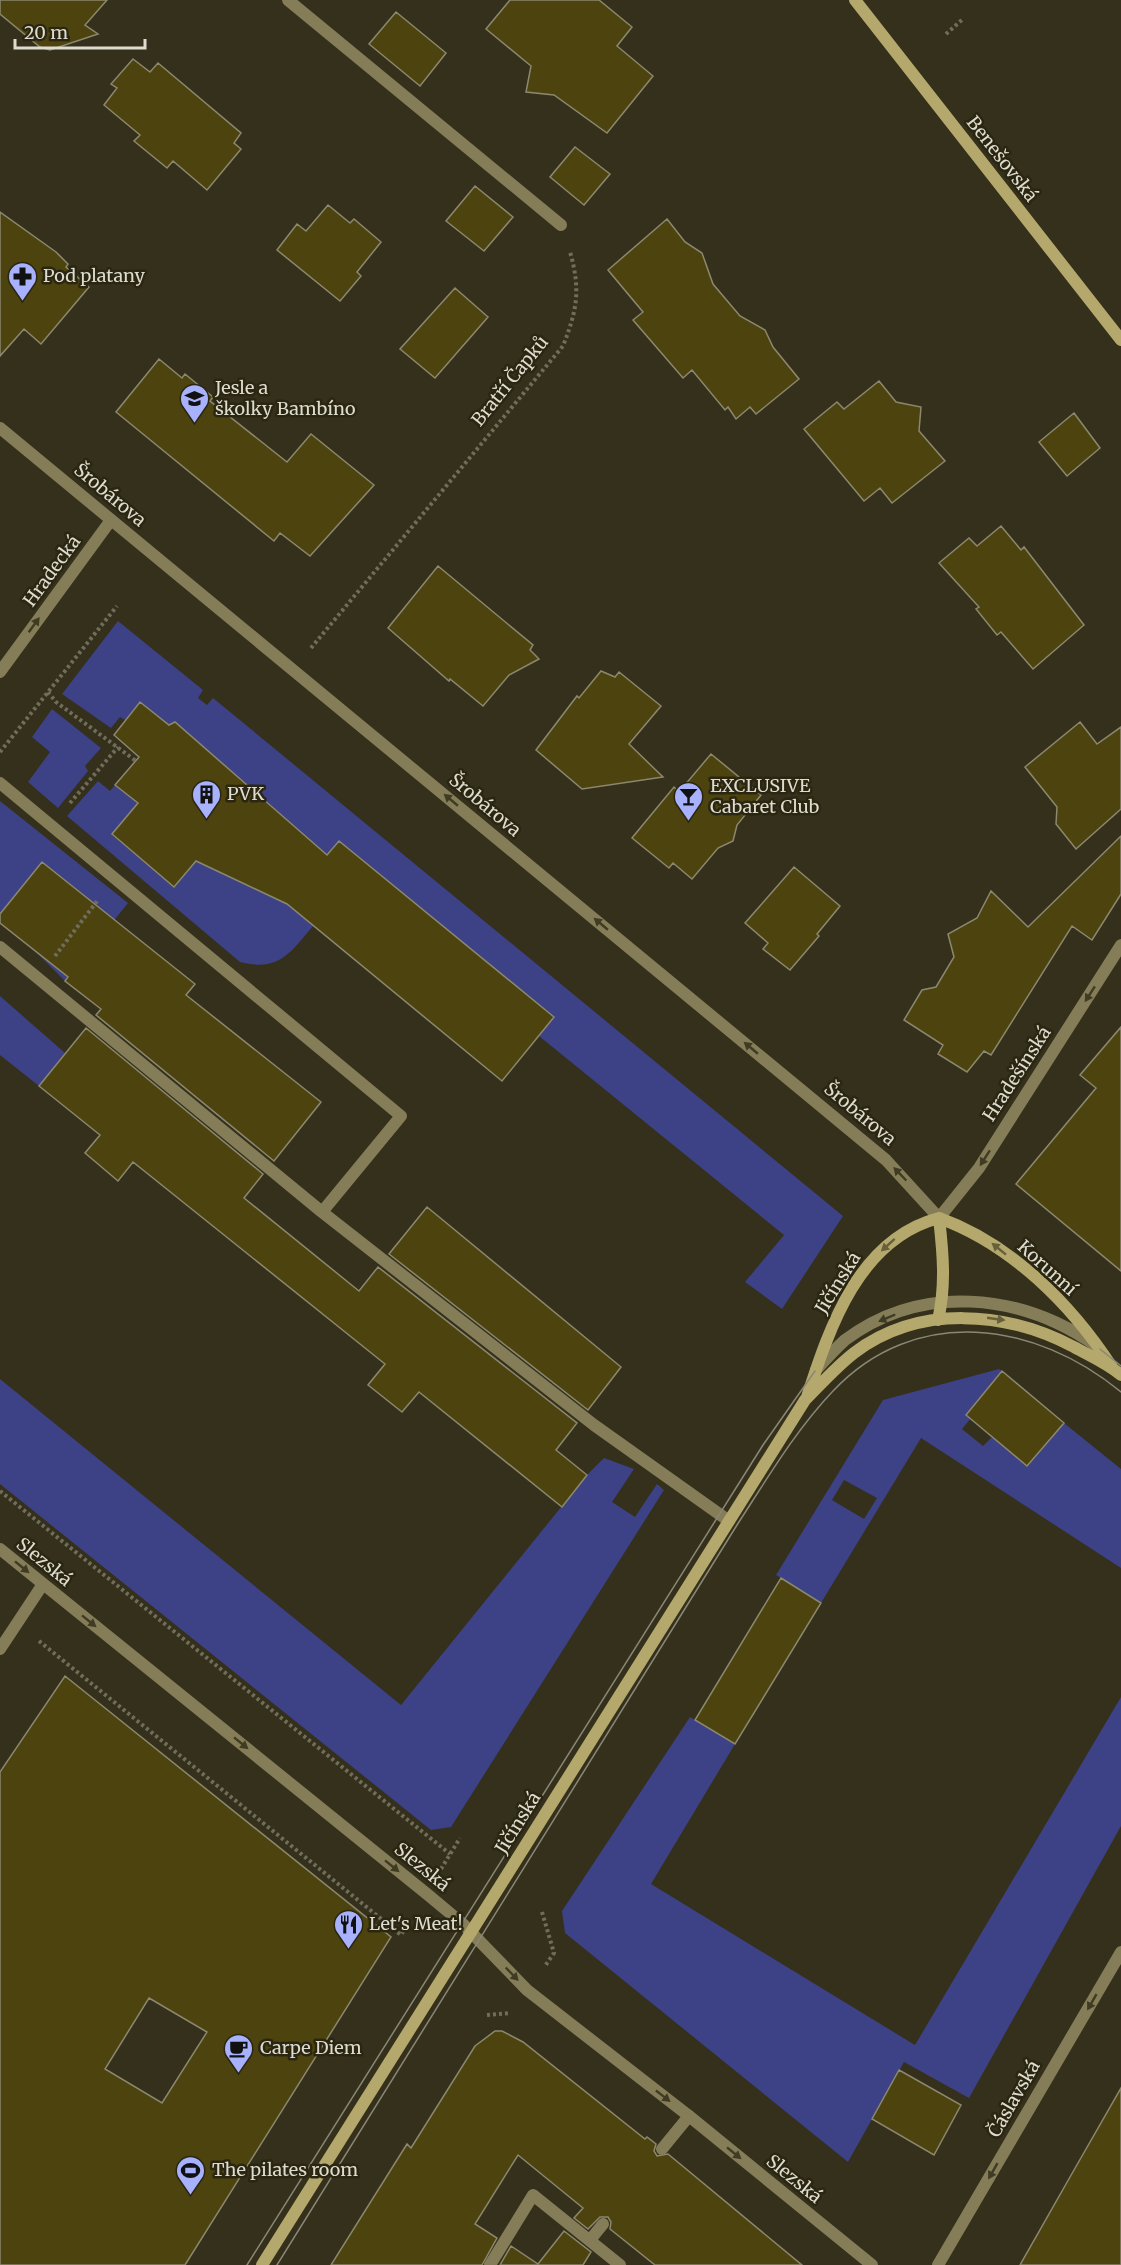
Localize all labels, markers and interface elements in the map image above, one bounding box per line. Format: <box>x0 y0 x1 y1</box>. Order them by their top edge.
scale bar <box>15 12 146 50</box>
text: 20 m <box>24 21 68 44</box>
street label: Benešovská <box>962 111 1043 206</box>
pharmacy icon: Pod platany <box>6 260 38 302</box>
place label: Pod platany <box>43 264 145 287</box>
street label: Bratří Čapků <box>466 331 553 431</box>
place label: Jesle a školky Bambíno <box>214 376 355 420</box>
school or university icon: Jesle a školky Bambíno <box>178 382 210 424</box>
street label: Šrobárova <box>70 458 151 532</box>
street label: Hradecká <box>18 530 85 611</box>
one-way arrow <box>28 617 40 632</box>
street label: Šrobárova <box>445 768 526 842</box>
place label: EXCLUSIVE Cabaret Club <box>710 774 820 818</box>
building icon: PVK <box>190 778 222 820</box>
bar icon: EXCLUSIVE Cabaret Club <box>673 780 705 822</box>
place label: PVK <box>227 782 264 805</box>
one-way arrow <box>443 793 459 806</box>
one-way arrow <box>594 918 609 931</box>
one-way arrow <box>1084 986 1095 1002</box>
street label: Hradešínská <box>977 1022 1056 1125</box>
one-way arrow <box>744 1042 759 1055</box>
street label: Šrobárova <box>820 1077 901 1151</box>
one-way arrow <box>979 1150 990 1167</box>
one-way arrow <box>894 1167 907 1182</box>
street label: Korunní <box>1013 1235 1083 1301</box>
one-way arrow <box>880 1238 895 1252</box>
one-way arrow <box>992 1244 1007 1256</box>
street label: Jičínská <box>809 1247 866 1319</box>
one-way arrow <box>877 1313 895 1323</box>
one-way arrow <box>986 1315 1005 1324</box>
street label: Slezská <box>12 1532 77 1591</box>
one-way arrow <box>14 1560 30 1573</box>
one-way arrow <box>81 1614 97 1627</box>
one-way arrow <box>233 1737 248 1749</box>
street label: Jičínská <box>489 1787 546 1859</box>
street label: Slezská <box>390 1837 455 1896</box>
one-way arrow <box>384 1859 399 1872</box>
restaurant icon: Let's Meat! <box>332 1908 364 1950</box>
place label: Let's Meat! <box>369 1912 463 1935</box>
one-way arrow <box>504 1966 518 1980</box>
one-way arrow <box>1086 1994 1097 2010</box>
cafe icon: Carpe Diem <box>223 2032 255 2074</box>
place label: Carpe Diem <box>260 2036 362 2059</box>
street label: Čáslavská <box>982 2056 1045 2141</box>
one-way arrow <box>656 2089 671 2101</box>
one-way arrow <box>726 2146 742 2159</box>
street label: Slezská <box>762 2149 827 2208</box>
sports icon: The pilates room <box>175 2154 207 2196</box>
place label: The pilates room <box>212 2158 358 2181</box>
one-way arrow <box>988 2163 999 2179</box>

